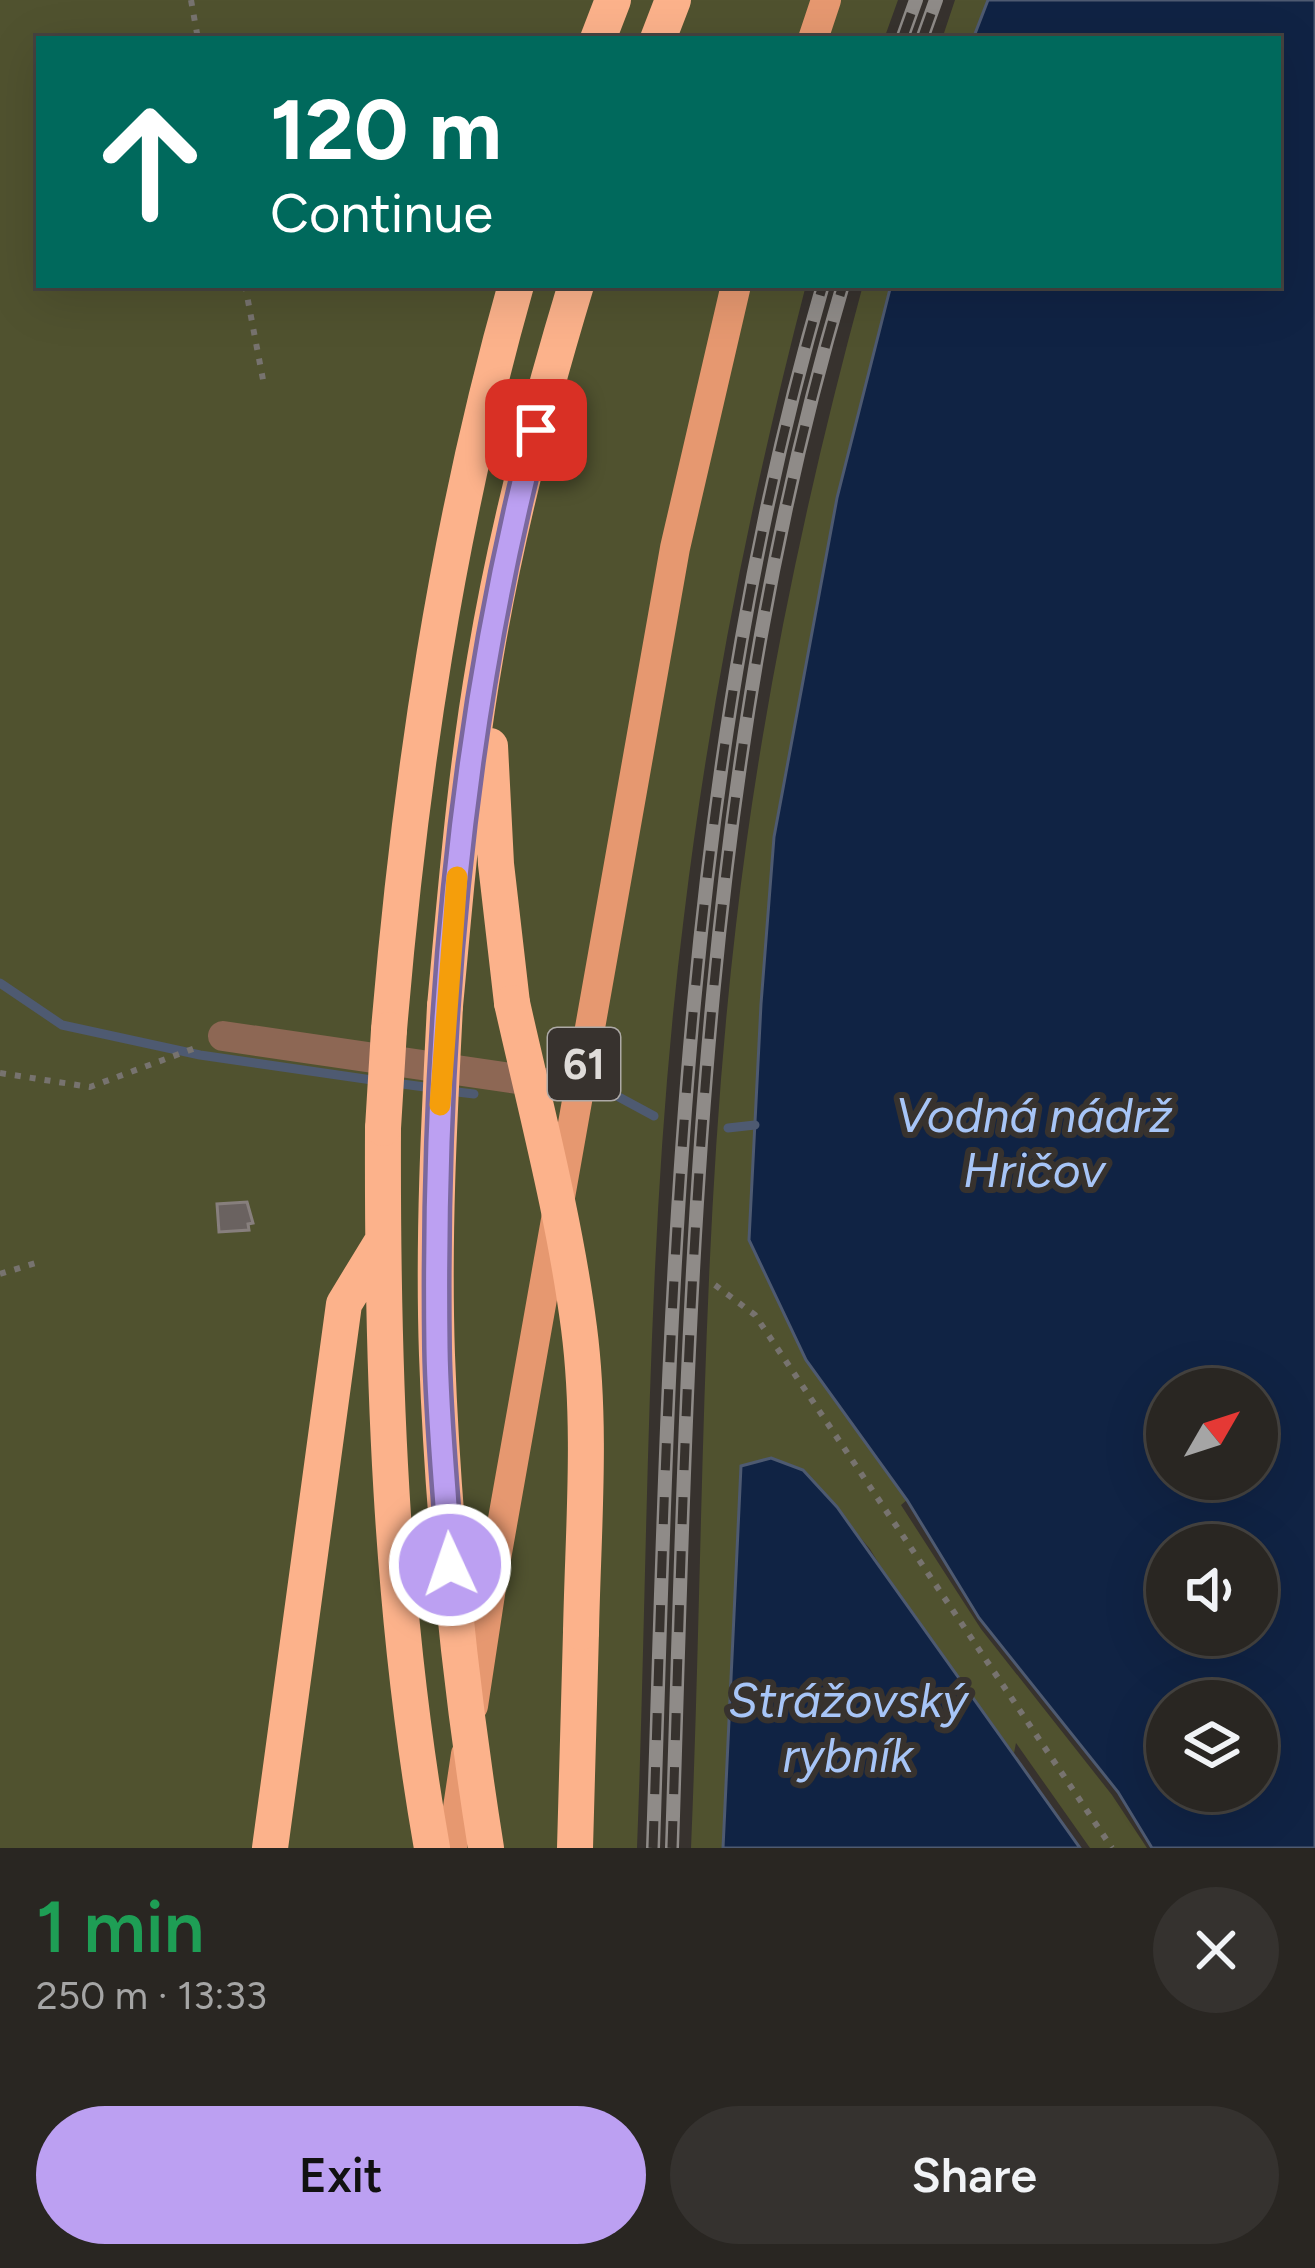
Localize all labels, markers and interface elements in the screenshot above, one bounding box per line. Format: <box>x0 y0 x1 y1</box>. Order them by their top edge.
text: 120 m <box>270 79 502 180</box>
icon: ahead <box>72 84 228 240</box>
text: Continue <box>270 181 493 246</box>
pin <box>485 379 587 481</box>
icon: arrive <box>503 397 569 463</box>
road number: 61 <box>548 1028 620 1100</box>
water label: Vodná nádrž Hričov <box>895 1086 1173 1199</box>
north arrow <box>1146 1368 1278 1500</box>
map controls <box>1146 1368 1278 1812</box>
position arrow <box>387 1502 513 1628</box>
button: sound <box>1146 1524 1278 1656</box>
water label: Strážovský rybník <box>728 1671 969 1784</box>
button: layers <box>1146 1680 1278 1812</box>
text: 1 min <box>36 1884 204 1970</box>
button: close <box>1153 1887 1279 2013</box>
text: 250 m · 13:33 <box>36 1972 267 2019</box>
button: Exit <box>36 2106 646 2244</box>
button: Share <box>670 2106 1279 2244</box>

